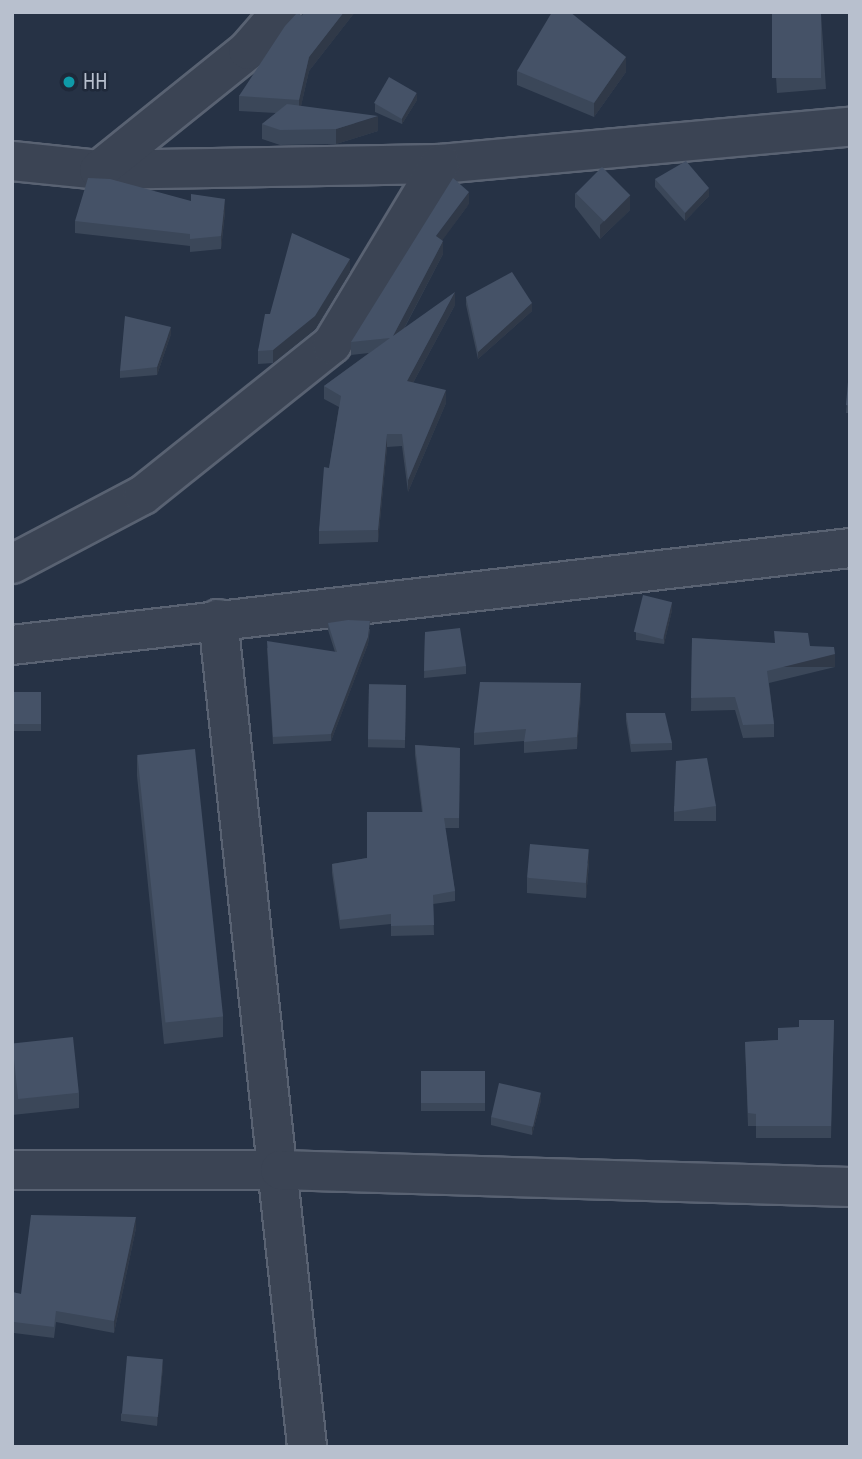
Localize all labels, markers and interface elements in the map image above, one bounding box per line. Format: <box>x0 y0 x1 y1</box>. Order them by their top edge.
place label: HH <box>83 68 107 96</box>
marker: HH <box>61 74 77 90</box>

